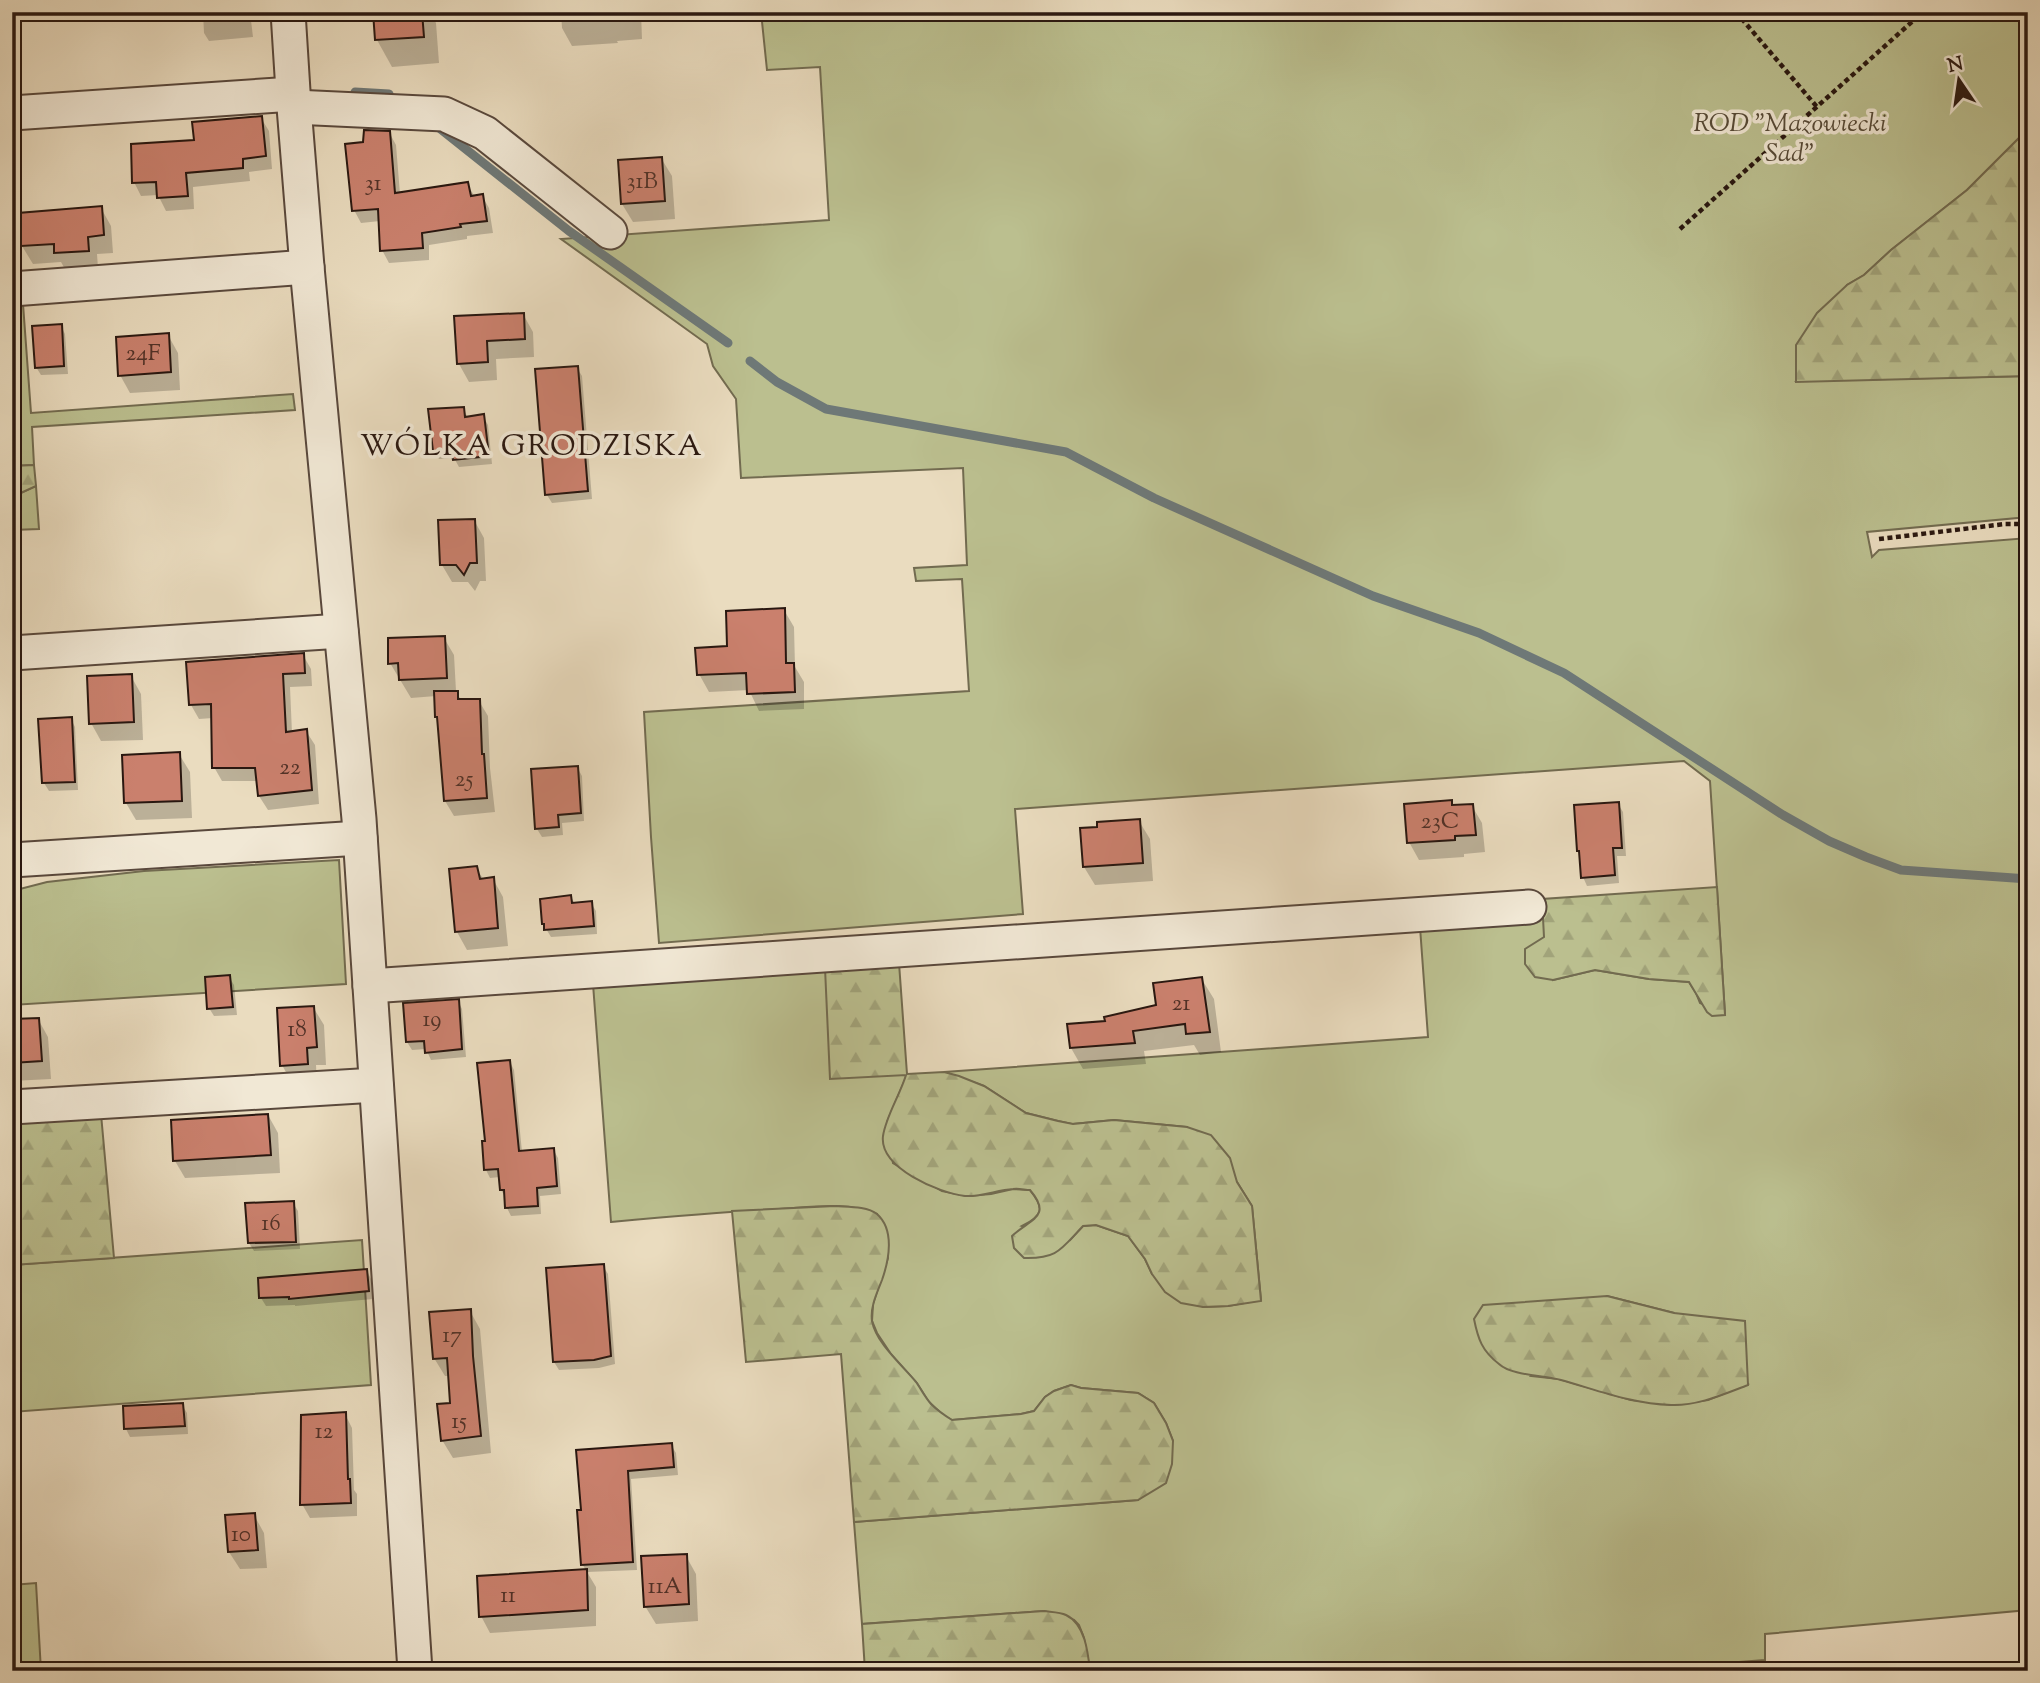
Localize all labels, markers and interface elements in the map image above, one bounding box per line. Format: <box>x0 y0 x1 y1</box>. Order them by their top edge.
north arrow <box>1924 46 1994 116</box>
text: N <box>1945 51 1966 81</box>
park label: ROD "Mazowiecki Sad" <box>1693 106 1887 173</box>
house number: 31B <box>626 166 658 199</box>
house number: 31 <box>364 168 382 201</box>
house number: 24F <box>125 338 161 371</box>
district label: WÓLKA GRODZISKA <box>360 426 704 469</box>
house number: 22 <box>279 752 301 785</box>
house number: 25 <box>455 764 473 797</box>
house number: 23C <box>1421 806 1459 839</box>
house number: 21 <box>1172 988 1190 1021</box>
house number: 19 <box>423 1004 441 1037</box>
house number: 18 <box>287 1014 307 1047</box>
house number: 16 <box>261 1208 281 1241</box>
house number: 17 <box>442 1320 462 1353</box>
house number: 15 <box>451 1406 467 1439</box>
house number: 12 <box>315 1416 334 1449</box>
house number: 10 <box>231 1519 251 1552</box>
house number: 11A <box>648 1571 682 1604</box>
house number: 11 <box>500 1580 516 1613</box>

